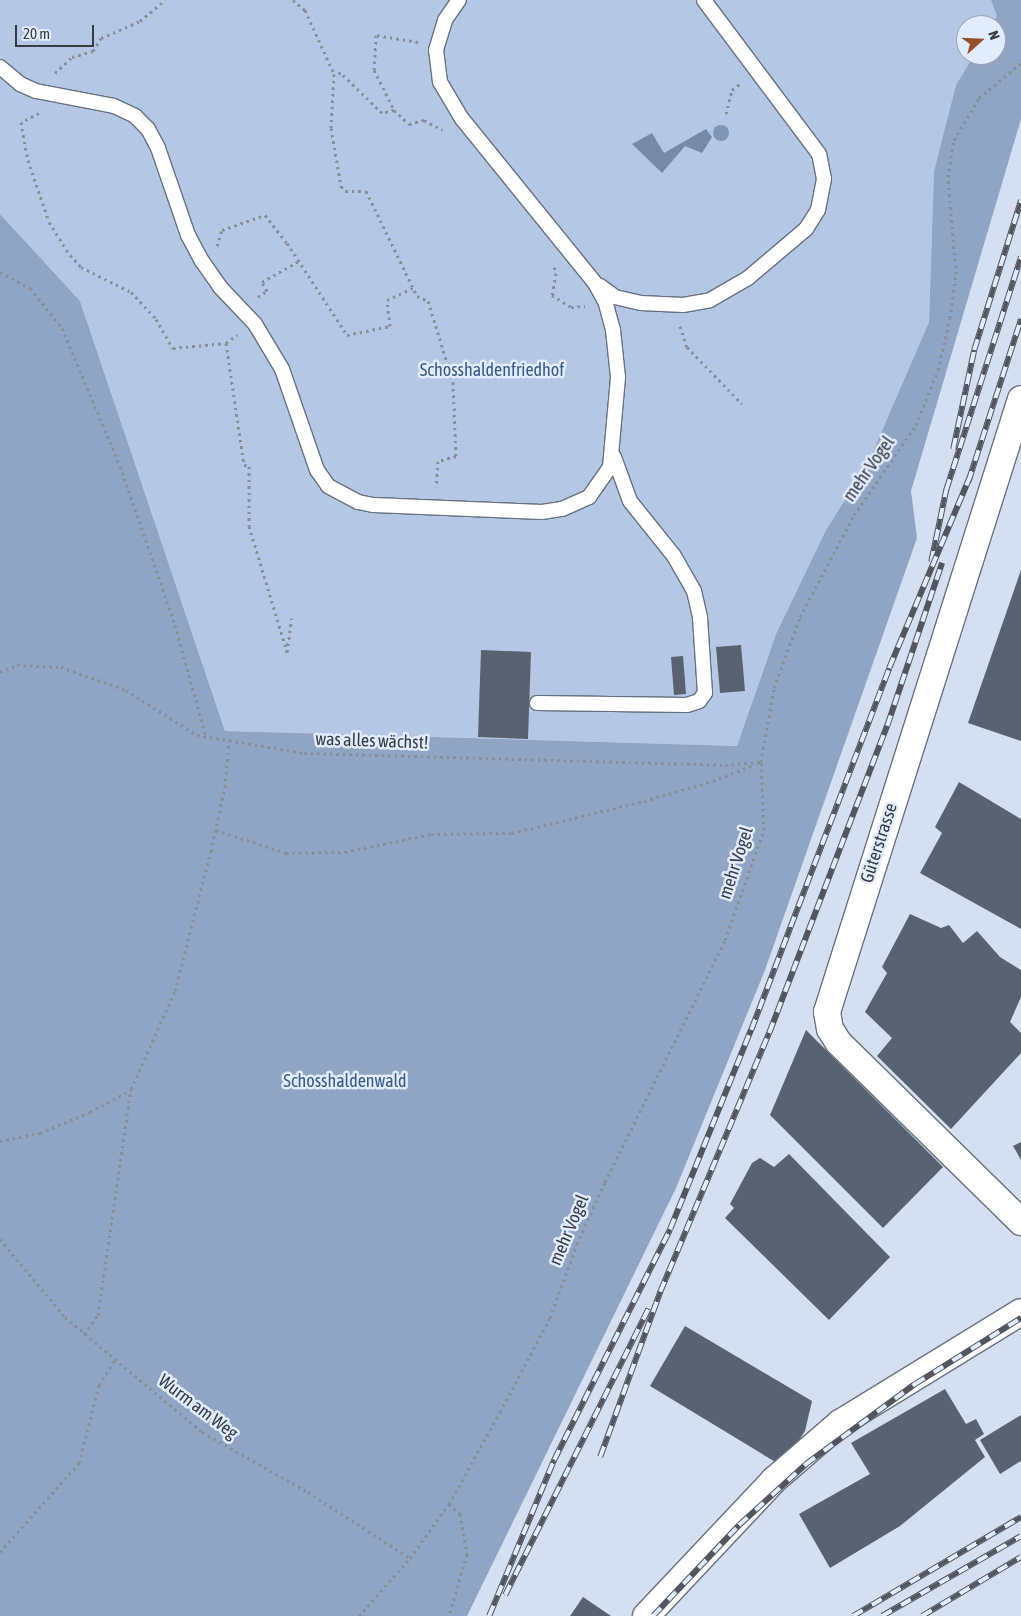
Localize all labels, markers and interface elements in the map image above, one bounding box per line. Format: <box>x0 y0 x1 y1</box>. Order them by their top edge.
scale bar <box>18 15 96 47</box>
north arrow <box>956 15 1006 65</box>
text: 20 m <box>23 25 50 42</box>
text: N <box>985 29 1003 42</box>
park label: Schosshaldenfriedhof <box>420 359 564 381</box>
street label: mehr Vogel <box>839 432 899 506</box>
street label: was alles wächst! <box>315 728 429 754</box>
street label: Güterstrasse <box>856 800 902 886</box>
street label: mehr Vogel <box>714 824 758 902</box>
park label: Schosshaldenwald <box>283 1070 407 1092</box>
street label: mehr Vogel <box>544 1191 594 1269</box>
street label: Wurm am Weg <box>154 1370 242 1444</box>

